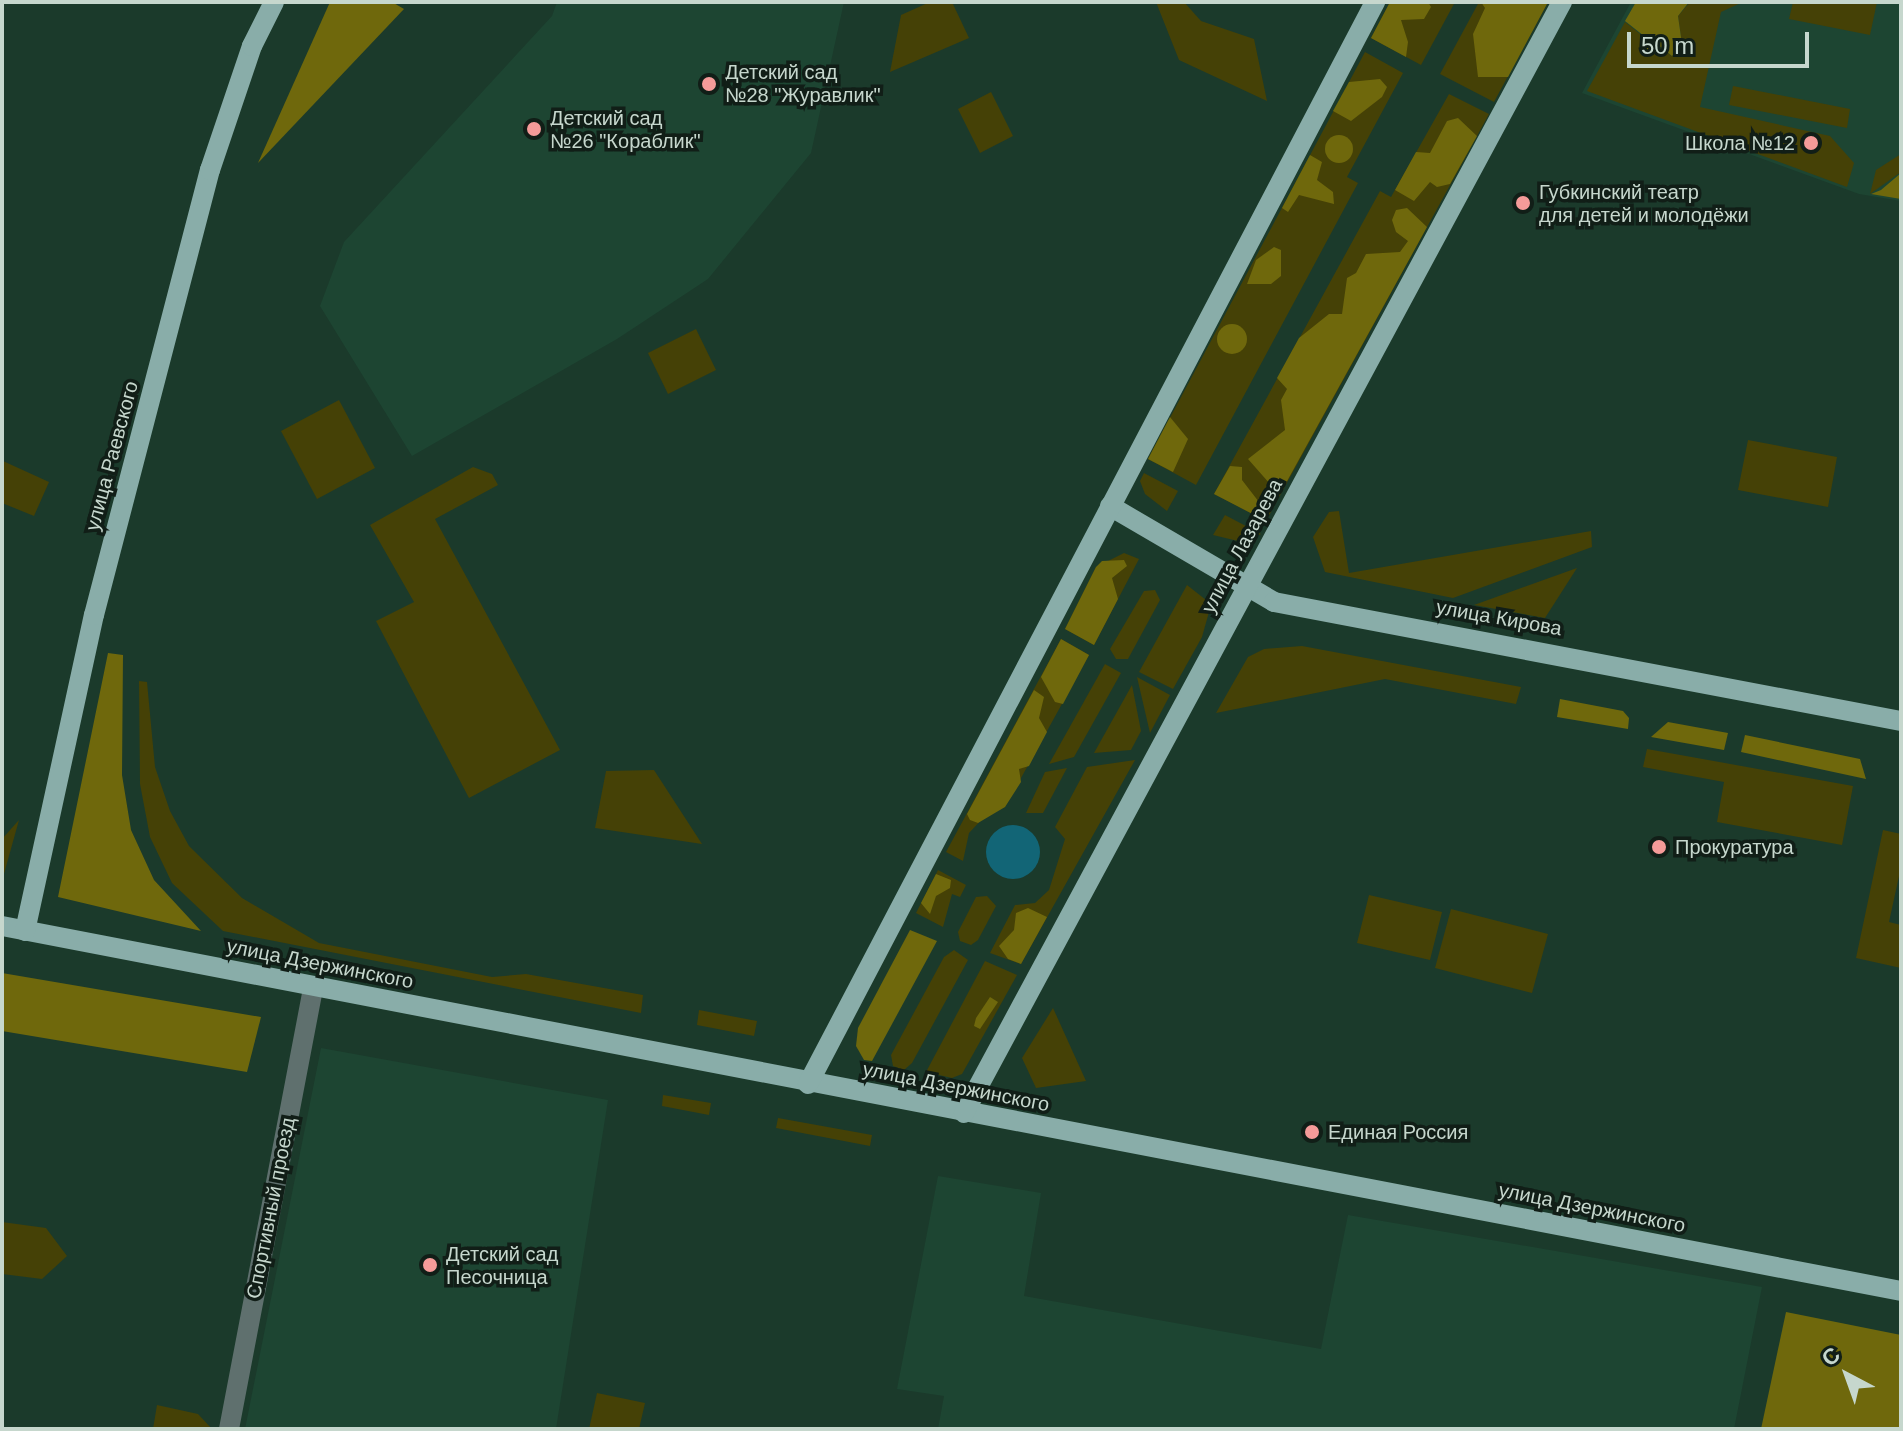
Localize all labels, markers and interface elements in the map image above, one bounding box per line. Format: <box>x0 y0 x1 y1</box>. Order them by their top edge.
scale bar <box>1631 16 1813 66</box>
text: 50 m <box>1641 32 1694 59</box>
place label: Детский сад №28 "Журавлик" <box>725 60 880 107</box>
marker: Детский сад №28 "Журавлик" <box>700 75 718 93</box>
place label: Детский сад №26 "Кораблик" <box>550 106 701 153</box>
marker: Детский сад №26 "Кораблик" <box>525 120 543 138</box>
place label: Школа №12 <box>1685 131 1795 155</box>
marker: Школа №12 <box>1802 134 1820 152</box>
place label: Губкинский театр для детей и молодёжи <box>1539 180 1749 227</box>
marker: Губкинский театр для детей и молодёжи <box>1514 194 1532 212</box>
street label: улица Раевского <box>80 379 144 533</box>
street label: улица Лазарева <box>1197 475 1287 617</box>
street label: улица Кирова <box>1434 595 1564 641</box>
place label: Прокуратура <box>1675 835 1794 859</box>
marker: Прокуратура <box>1650 838 1668 856</box>
street label: улица Дзержинского <box>225 934 415 994</box>
street label: улица Дзержинского <box>861 1057 1051 1117</box>
street label: Спортивный проезд <box>242 1115 300 1301</box>
place label: Единая Россия <box>1328 1120 1468 1144</box>
marker: Единая Россия <box>1303 1123 1321 1141</box>
street label: улица Дзержинского <box>1497 1178 1687 1238</box>
place label: Детский сад Песочница <box>446 1242 558 1289</box>
marker: Детский сад Песочница <box>421 1256 439 1274</box>
north arrow <box>1807 1335 1887 1415</box>
text: С <box>1817 1342 1845 1371</box>

